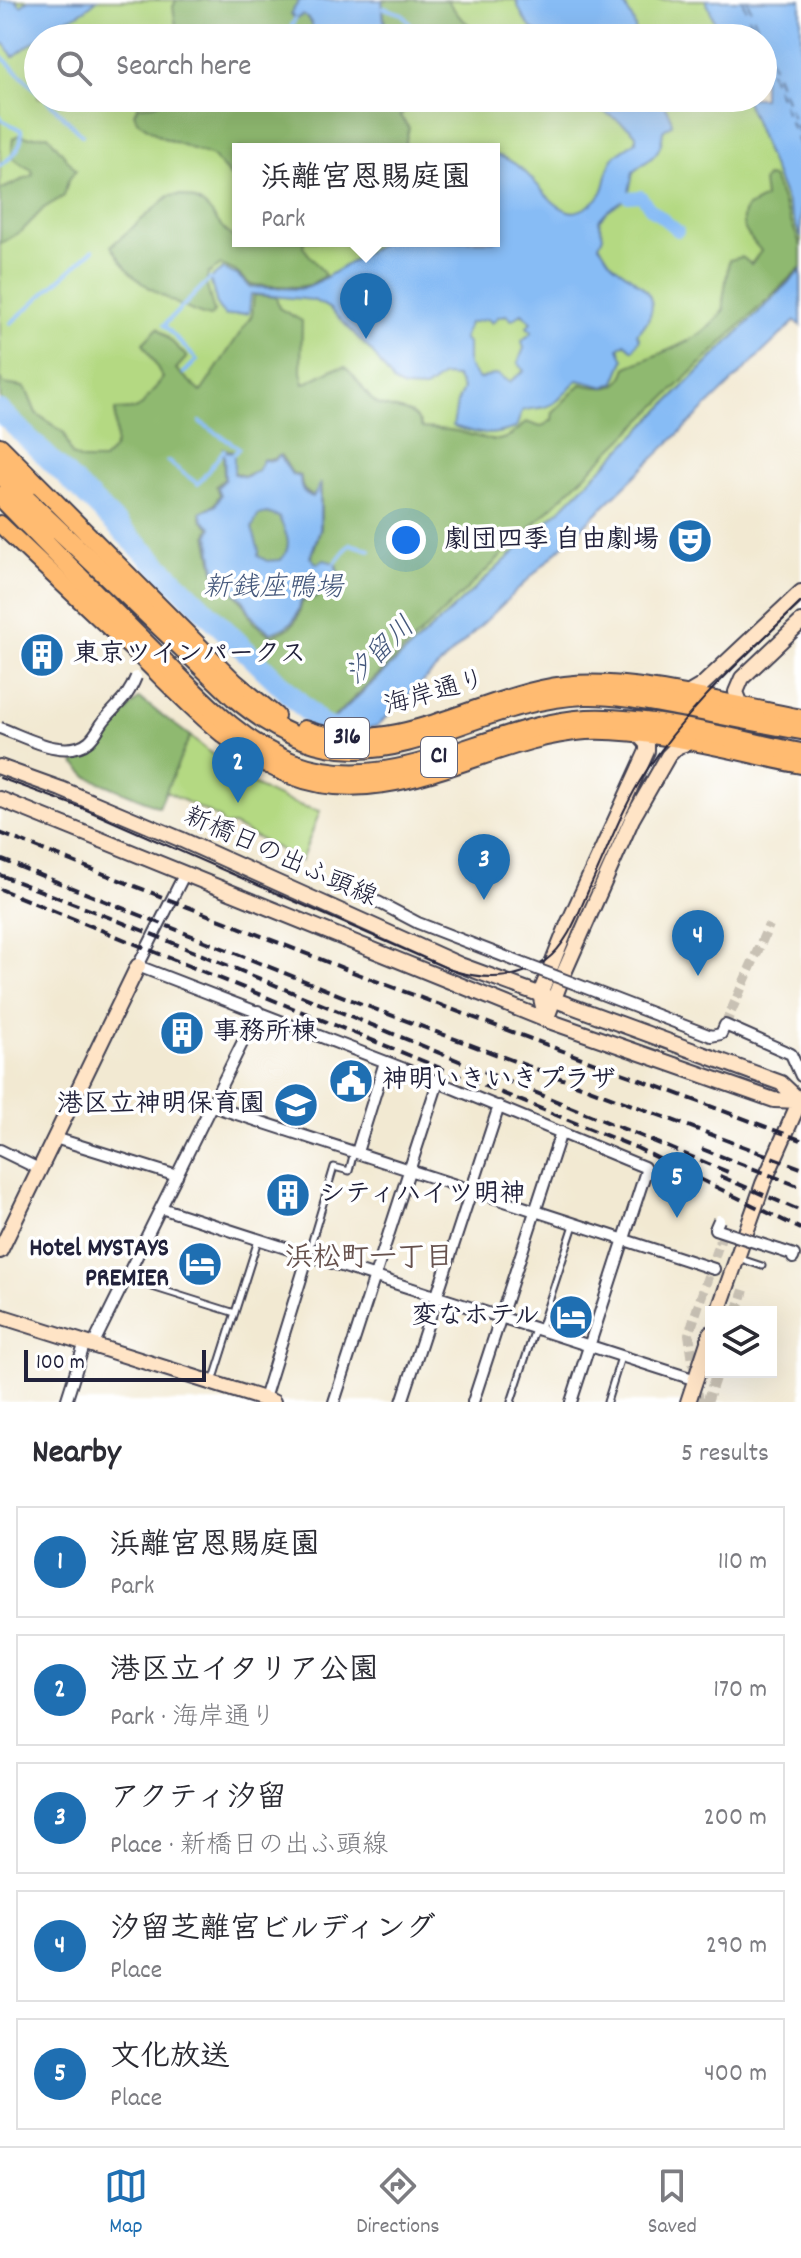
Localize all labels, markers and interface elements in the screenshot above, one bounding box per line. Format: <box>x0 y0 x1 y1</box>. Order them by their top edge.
search box <box>24 24 777 112</box>
icon: search <box>52 46 96 90</box>
text: Search here <box>116 47 252 90</box>
popup <box>232 143 500 247</box>
text: 浜離宮恩賜庭園 <box>261 159 471 202</box>
text: Park <box>261 202 305 239</box>
pin: 1 <box>340 273 392 339</box>
theatre icon: 劇団四季 自由劇場 <box>666 517 714 565</box>
your location <box>386 520 426 560</box>
place label: 劇団四季 自由劇場 <box>445 523 659 560</box>
water label: 新銭座鴨場 <box>203 570 345 610</box>
water label: 汐留川 <box>338 609 426 697</box>
building icon: 東京ツインパークス <box>18 631 66 679</box>
place label: 東京ツインパークス <box>73 637 306 674</box>
street label: 海岸通り <box>380 662 490 726</box>
road number: 316 <box>325 718 369 758</box>
pin: 2 <box>212 737 264 803</box>
road number: C1 <box>421 737 457 777</box>
street label: 新橋日の出ふ頭線 <box>177 799 383 917</box>
pin: 3 <box>458 834 510 900</box>
pin: 4 <box>672 910 724 976</box>
building icon: 事務所棟 <box>158 1009 206 1057</box>
place label: 事務所棟 <box>213 1015 317 1052</box>
public building icon: 神明いきいきプラザ <box>327 1057 375 1105</box>
place label: 神明いきいきプラザ <box>382 1063 616 1100</box>
school or university icon: 港区立神明保育園 <box>272 1081 320 1129</box>
place label: 港区立神明保育園 <box>57 1087 265 1124</box>
pin: 5 <box>651 1152 703 1218</box>
building icon: シティハイツ明神 <box>264 1171 312 1219</box>
place label: シティハイツ明神 <box>319 1177 525 1214</box>
place label: Hotel MYSTAYS PREMIER <box>29 1231 169 1298</box>
hotel icon: Hotel MYSTAYS PREMIER <box>176 1240 224 1288</box>
district label: 浜松町一丁目 <box>285 1240 453 1280</box>
hotel icon: 変なホテル <box>547 1293 595 1341</box>
place label: 変なホテル <box>412 1299 540 1336</box>
map controls <box>705 1306 777 1378</box>
button: layers <box>705 1306 777 1378</box>
scale bar <box>24 1346 206 1382</box>
text: 100 m <box>36 1348 85 1379</box>
text: Nearby <box>32 1430 121 1479</box>
text: 5 results <box>681 1436 769 1473</box>
text: 浜離宮恩賜庭園 <box>110 1526 320 1569</box>
text: 1 <box>57 1544 63 1581</box>
text: 110 m <box>718 1544 767 1581</box>
text: Park <box>110 1569 154 1606</box>
text: 港区立イタリア公園 <box>110 1651 379 1694</box>
text: 2 <box>54 1672 66 1709</box>
text: 170 m <box>713 1672 767 1709</box>
text: Park · 海岸通り <box>110 1700 276 1737</box>
text: アクティ汐留 <box>110 1779 286 1822</box>
text: 3 <box>54 1800 66 1837</box>
text: 200 m <box>703 1800 767 1837</box>
text: Place · 新橋日の出ふ頭線 <box>110 1828 388 1865</box>
text: 汐留芝離宮ビルディング <box>110 1910 436 1953</box>
text: 4 <box>55 1928 65 1965</box>
text: 290 m <box>706 1928 767 1965</box>
text: Place <box>110 1953 162 1990</box>
text: 文化放送 <box>110 2038 230 2081</box>
text: 5 <box>54 2056 66 2093</box>
text: 400 m <box>704 2056 767 2093</box>
text: Place <box>110 2081 162 2118</box>
tab: Map <box>104 2164 148 2243</box>
tab: Directions <box>356 2164 440 2243</box>
tab: Saved <box>648 2164 697 2243</box>

